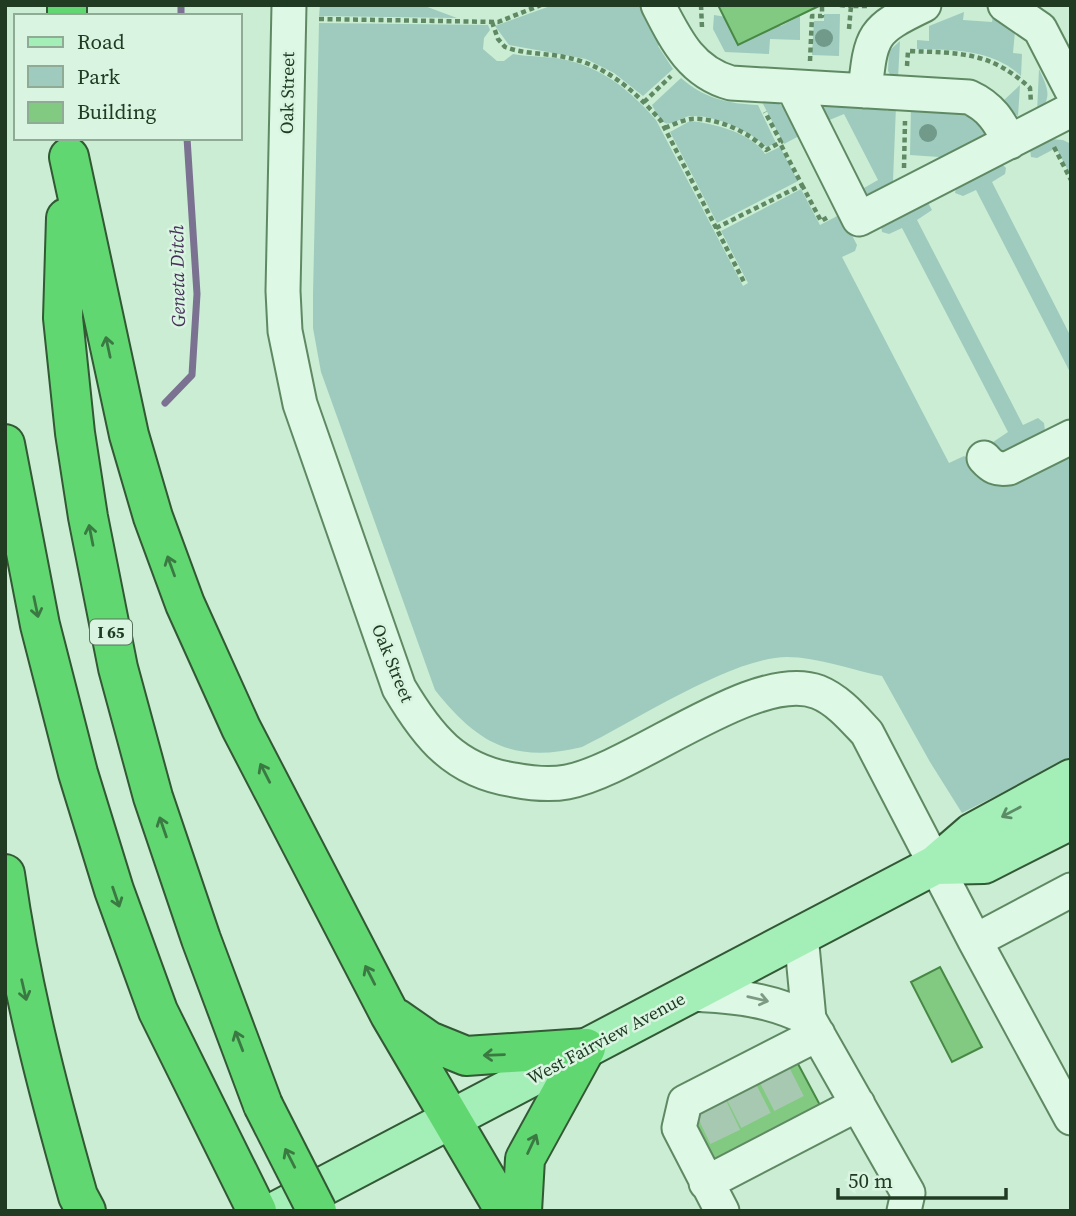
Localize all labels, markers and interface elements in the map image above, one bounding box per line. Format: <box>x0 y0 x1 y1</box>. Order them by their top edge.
legend <box>14 14 242 140</box>
text: Road <box>77 27 125 56</box>
street label: Oak Street <box>274 51 300 134</box>
text: Park <box>77 62 121 91</box>
text: Building <box>77 97 156 126</box>
water label: Geneta Ditch <box>163 224 191 327</box>
one-way arrow <box>101 336 115 359</box>
one-way arrow <box>84 524 98 547</box>
one-way arrow <box>164 555 176 577</box>
one-way arrow <box>30 595 44 618</box>
road number: I 65 <box>90 620 132 645</box>
street label: Oak Street <box>366 620 420 706</box>
one-way arrow <box>257 763 271 784</box>
one-way arrow <box>1001 805 1021 819</box>
one-way arrow <box>156 816 168 838</box>
one-way arrow <box>111 886 124 908</box>
one-way arrow <box>362 965 376 986</box>
one-way arrow <box>18 978 31 1001</box>
street label: West Fairview Avenue <box>523 986 689 1090</box>
one-way arrow <box>746 993 769 1006</box>
one-way arrow <box>232 1031 245 1052</box>
one-way arrow <box>483 1048 506 1062</box>
one-way arrow <box>526 1134 539 1155</box>
one-way arrow <box>282 1148 296 1169</box>
scale bar <box>838 1156 1006 1200</box>
text: 50 m <box>848 1166 893 1195</box>

